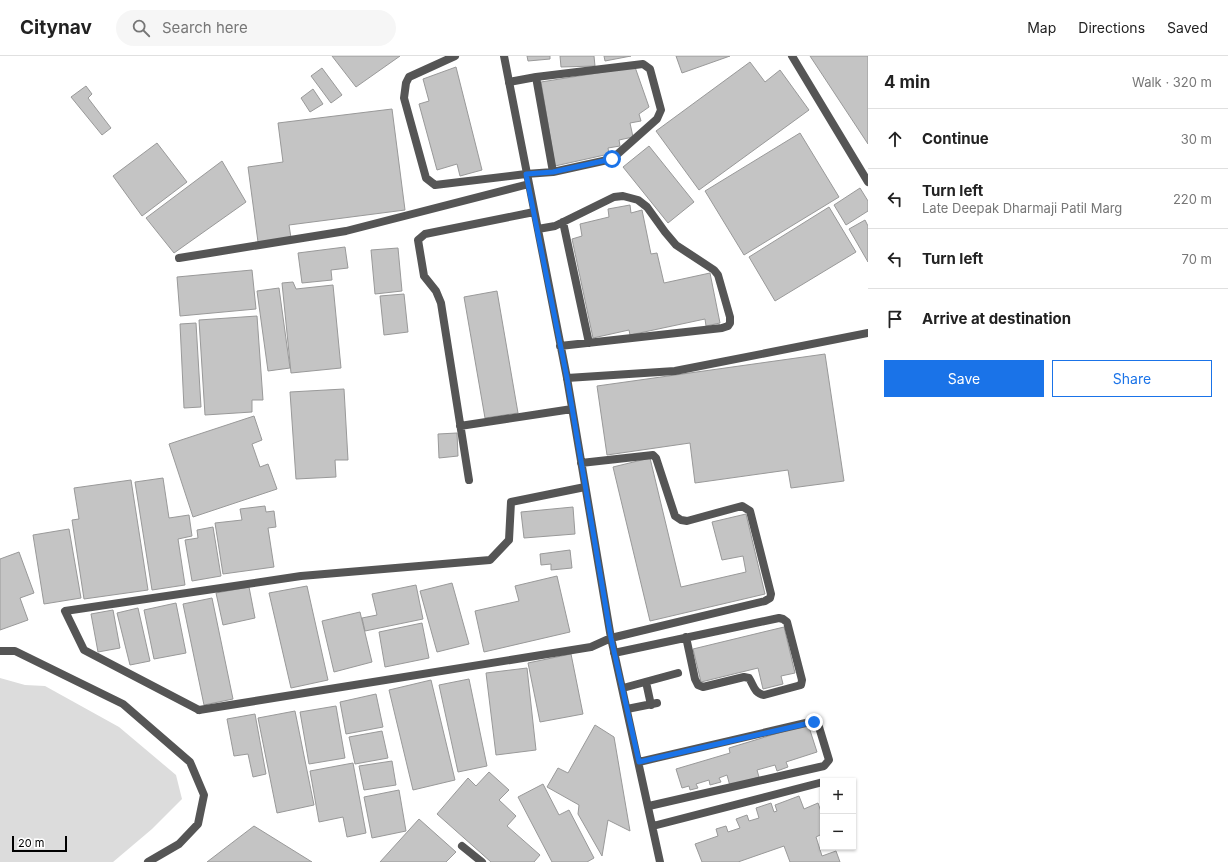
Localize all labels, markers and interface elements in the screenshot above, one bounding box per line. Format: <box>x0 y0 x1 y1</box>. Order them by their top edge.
search box <box>116 10 396 46</box>
text: Citynav <box>20 16 92 39</box>
icon: search <box>130 17 152 39</box>
text: Search here <box>162 18 248 37</box>
text: Map <box>1027 19 1056 36</box>
text: Directions <box>1078 19 1145 36</box>
text: Saved <box>1167 19 1208 36</box>
text: 4 min <box>884 72 930 92</box>
text: Walk · 320 m <box>1132 74 1212 90</box>
icon: ahead <box>884 128 906 150</box>
text: Continue <box>922 129 989 148</box>
text: 30 m <box>1181 131 1212 147</box>
route start <box>603 150 621 168</box>
text: Turn left <box>922 181 983 200</box>
icon: left <box>884 188 906 210</box>
text: 220 m <box>1173 191 1212 207</box>
text: Late Deepak Dharmaji Patil Marg <box>922 200 1122 216</box>
icon: left <box>884 248 906 270</box>
text: Turn left <box>922 249 983 268</box>
text: 70 m <box>1182 251 1212 267</box>
icon: arrive <box>884 308 906 330</box>
text: Arrive at destination <box>922 309 1071 328</box>
button: Save <box>884 360 1044 397</box>
button: Share <box>1052 360 1212 397</box>
route end <box>805 713 823 731</box>
map controls <box>820 778 856 850</box>
button: + <box>820 778 856 814</box>
button: − <box>820 814 856 850</box>
scale bar <box>12 834 67 853</box>
text: 20 m <box>18 836 44 850</box>

